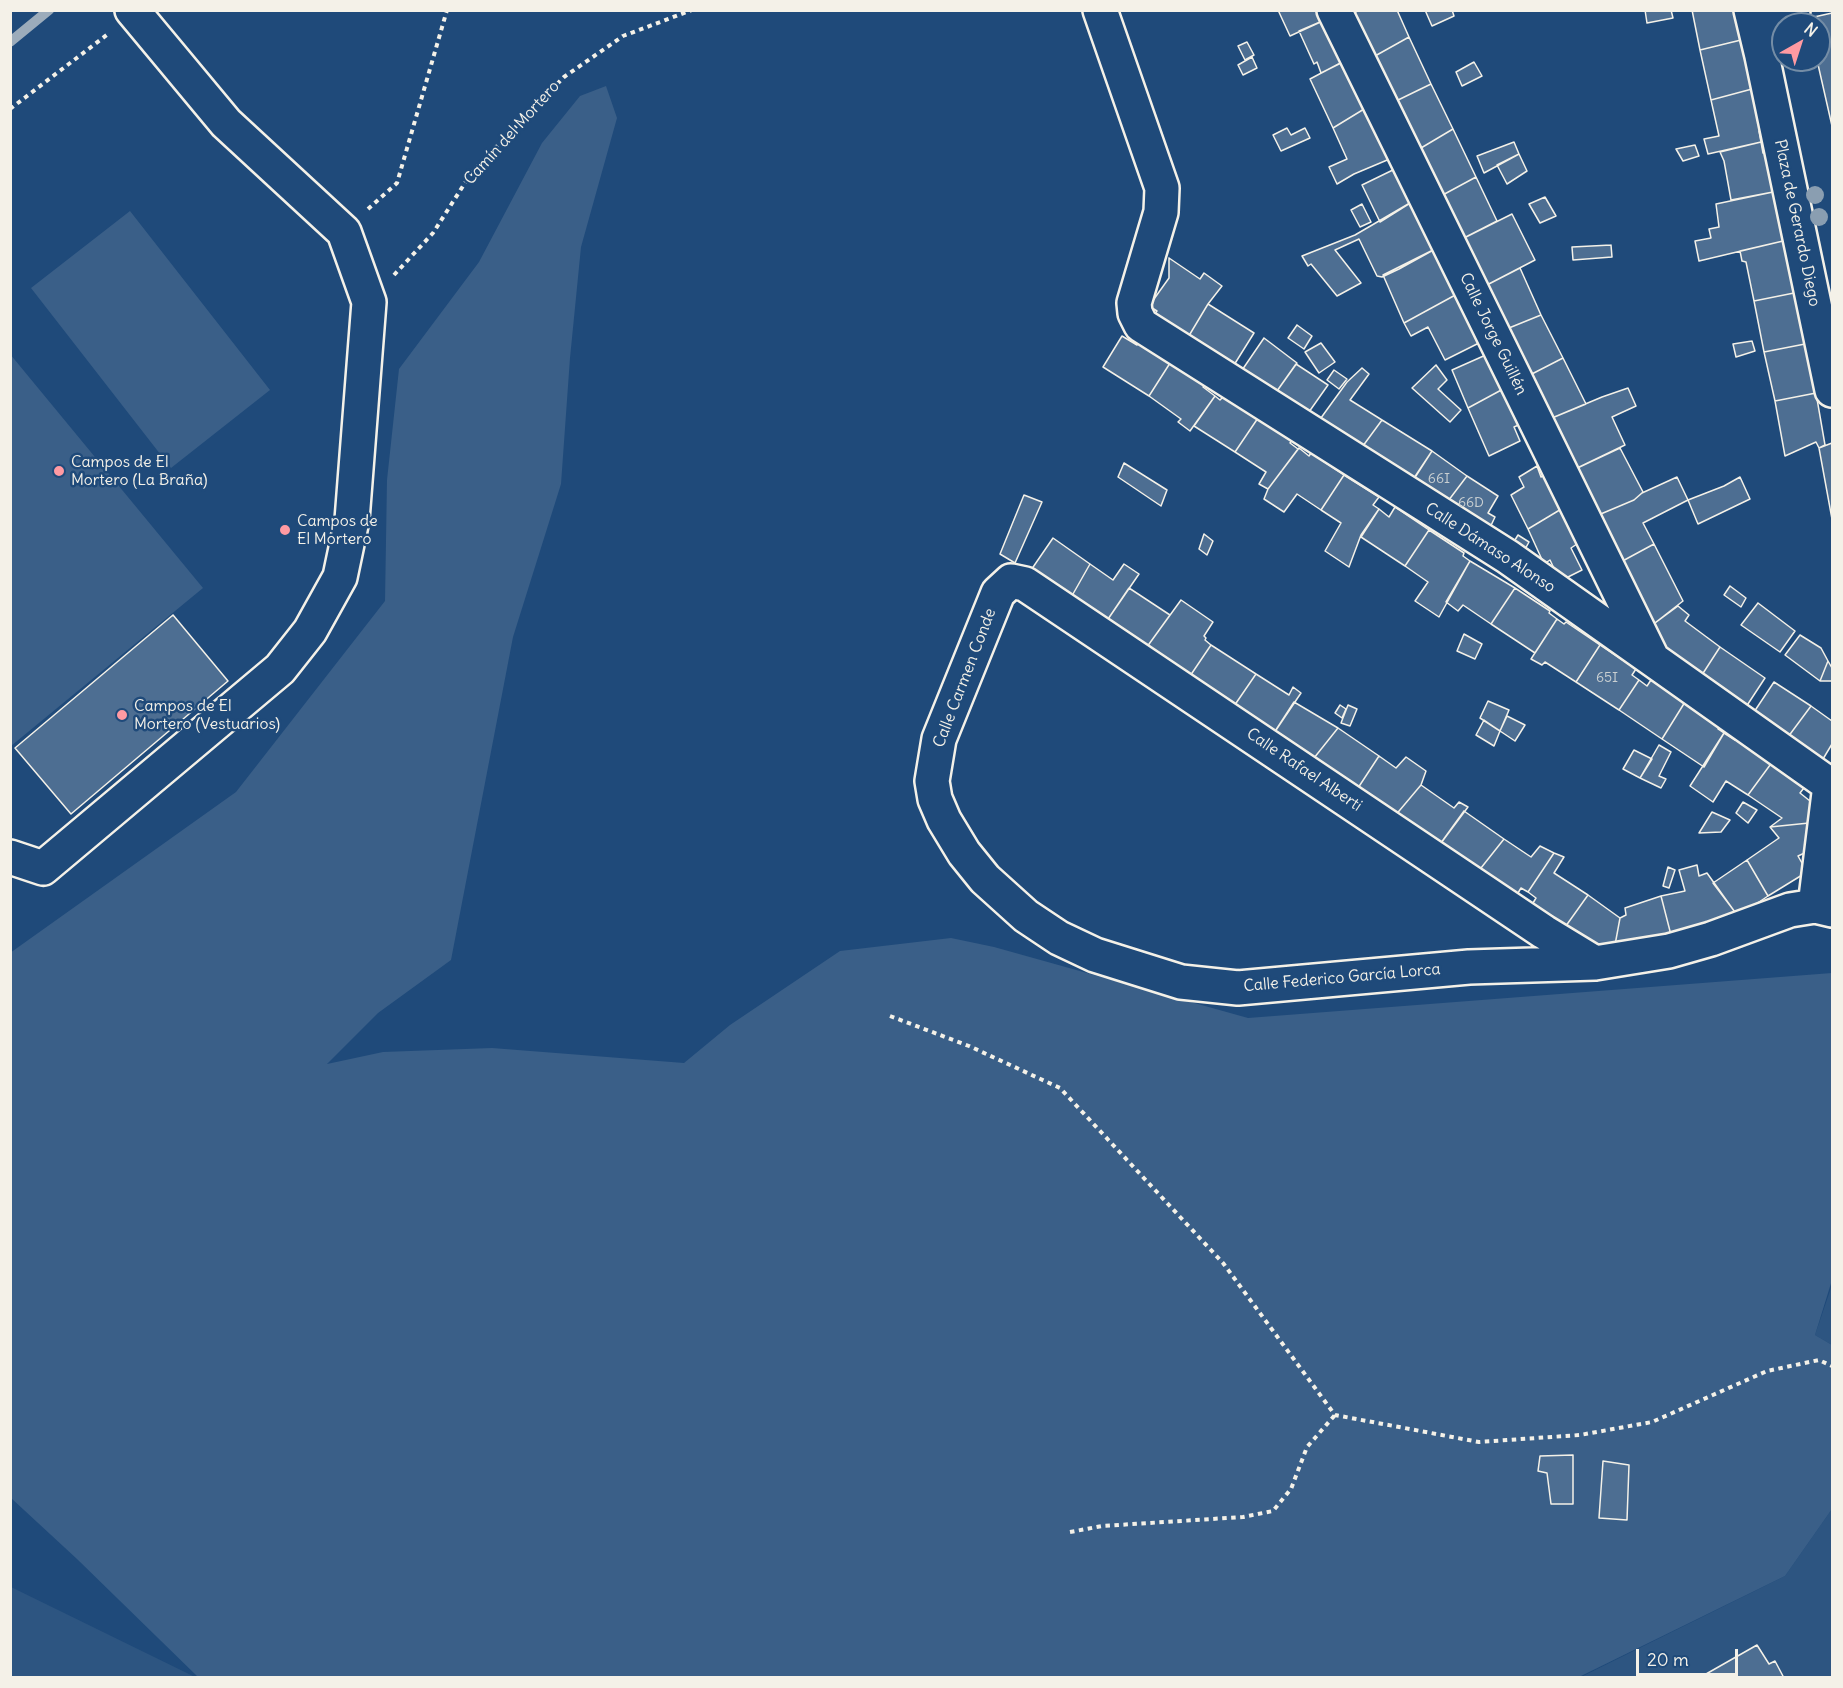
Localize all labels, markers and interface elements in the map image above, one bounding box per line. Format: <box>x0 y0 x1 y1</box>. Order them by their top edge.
north arrow <box>1771 12 1831 72</box>
text: N <box>1800 18 1822 41</box>
street label: Camín del Mortero <box>460 77 564 189</box>
street label: Plaza de Gerardo Diego <box>1770 138 1824 308</box>
street label: Calle Jorge Guillén <box>1455 270 1531 398</box>
place label: Campos de El Mortero (La Braña) <box>71 452 208 490</box>
marker: Campos de El Mortero (La Braña) <box>52 464 66 478</box>
house number: 66I <box>1428 471 1450 487</box>
house number: 66D <box>1458 495 1484 511</box>
street label: Calle Dámaso Alonso <box>1421 499 1559 597</box>
place label: Campos de El Mortero <box>297 511 378 549</box>
marker: Campos de El Mortero <box>278 523 292 537</box>
street label: Calle Carmen Conde <box>930 606 1000 750</box>
house number: 65I <box>1596 670 1618 686</box>
place label: Campos de El Mortero (Vestuarios) <box>134 696 280 734</box>
marker: Campos de El Mortero (Vestuarios) <box>115 708 129 722</box>
street label: Calle Rafael Alberti <box>1243 724 1365 816</box>
street label: Calle Federico García Lorca <box>1243 960 1441 996</box>
scale bar <box>1639 1637 1741 1675</box>
text: 20 m <box>1647 1648 1689 1671</box>

